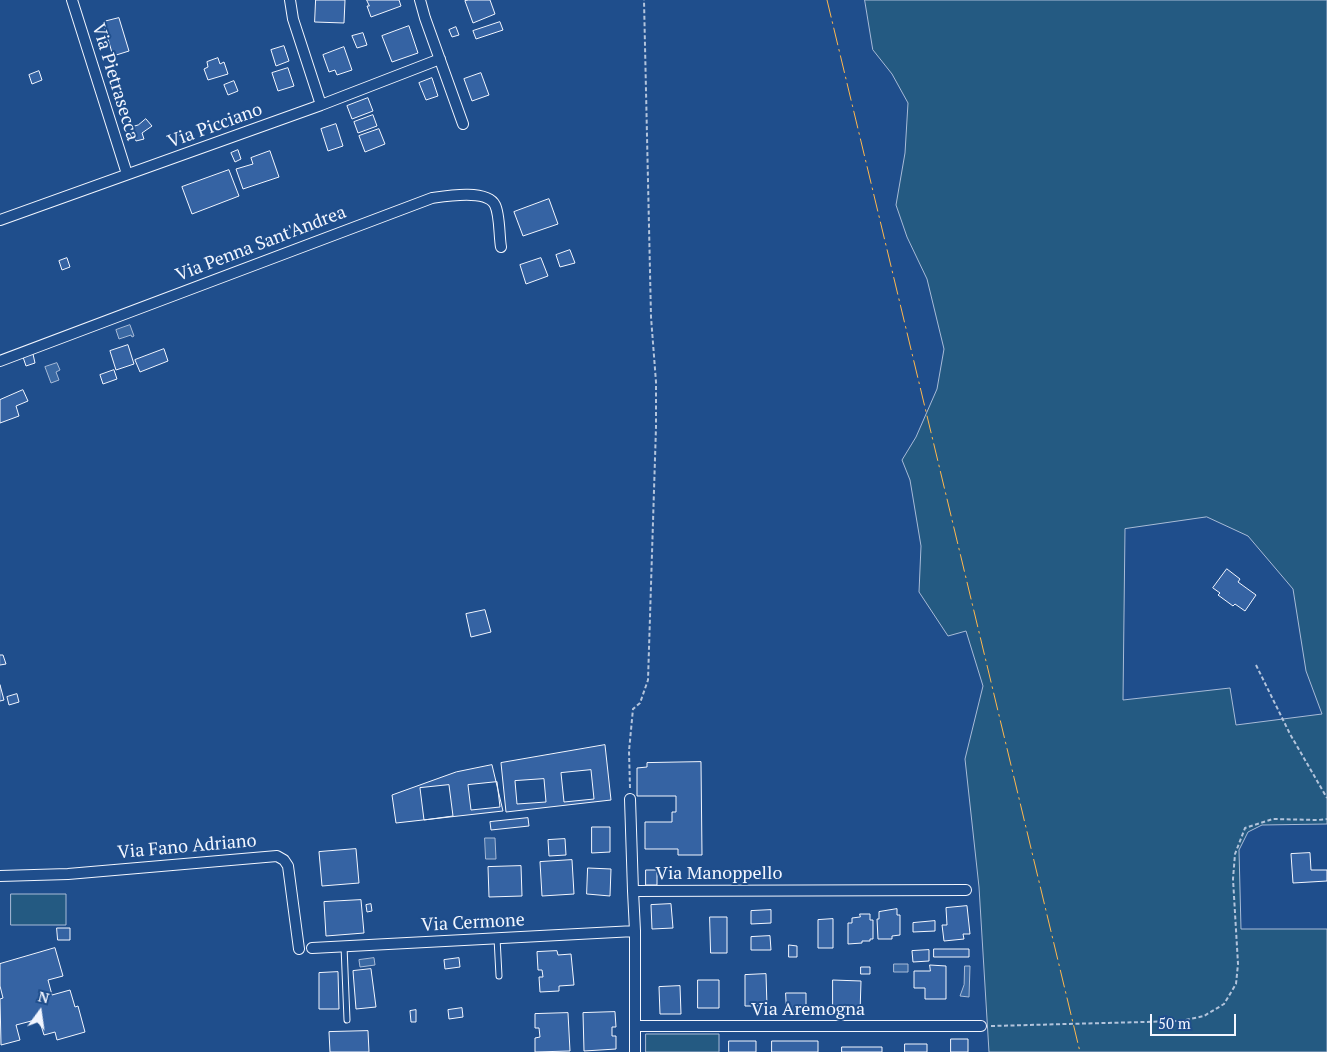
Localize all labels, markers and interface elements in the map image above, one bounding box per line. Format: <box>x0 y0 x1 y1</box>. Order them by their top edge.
street label: Via Pietrasecca <box>87 21 143 143</box>
street label: Via Picciano <box>165 99 265 153</box>
street label: Via Penna Sant'Andrea <box>173 202 349 286</box>
street label: Via Fano Adriano <box>117 830 257 864</box>
street label: Via Manoppello <box>656 863 782 885</box>
street label: Via Cermone <box>421 910 525 936</box>
text: N <box>36 986 51 1007</box>
north arrow <box>15 987 65 1037</box>
street label: Via Aremogna <box>751 999 865 1021</box>
scale bar <box>1152 1004 1238 1036</box>
text: 50 m <box>1158 1013 1191 1033</box>

